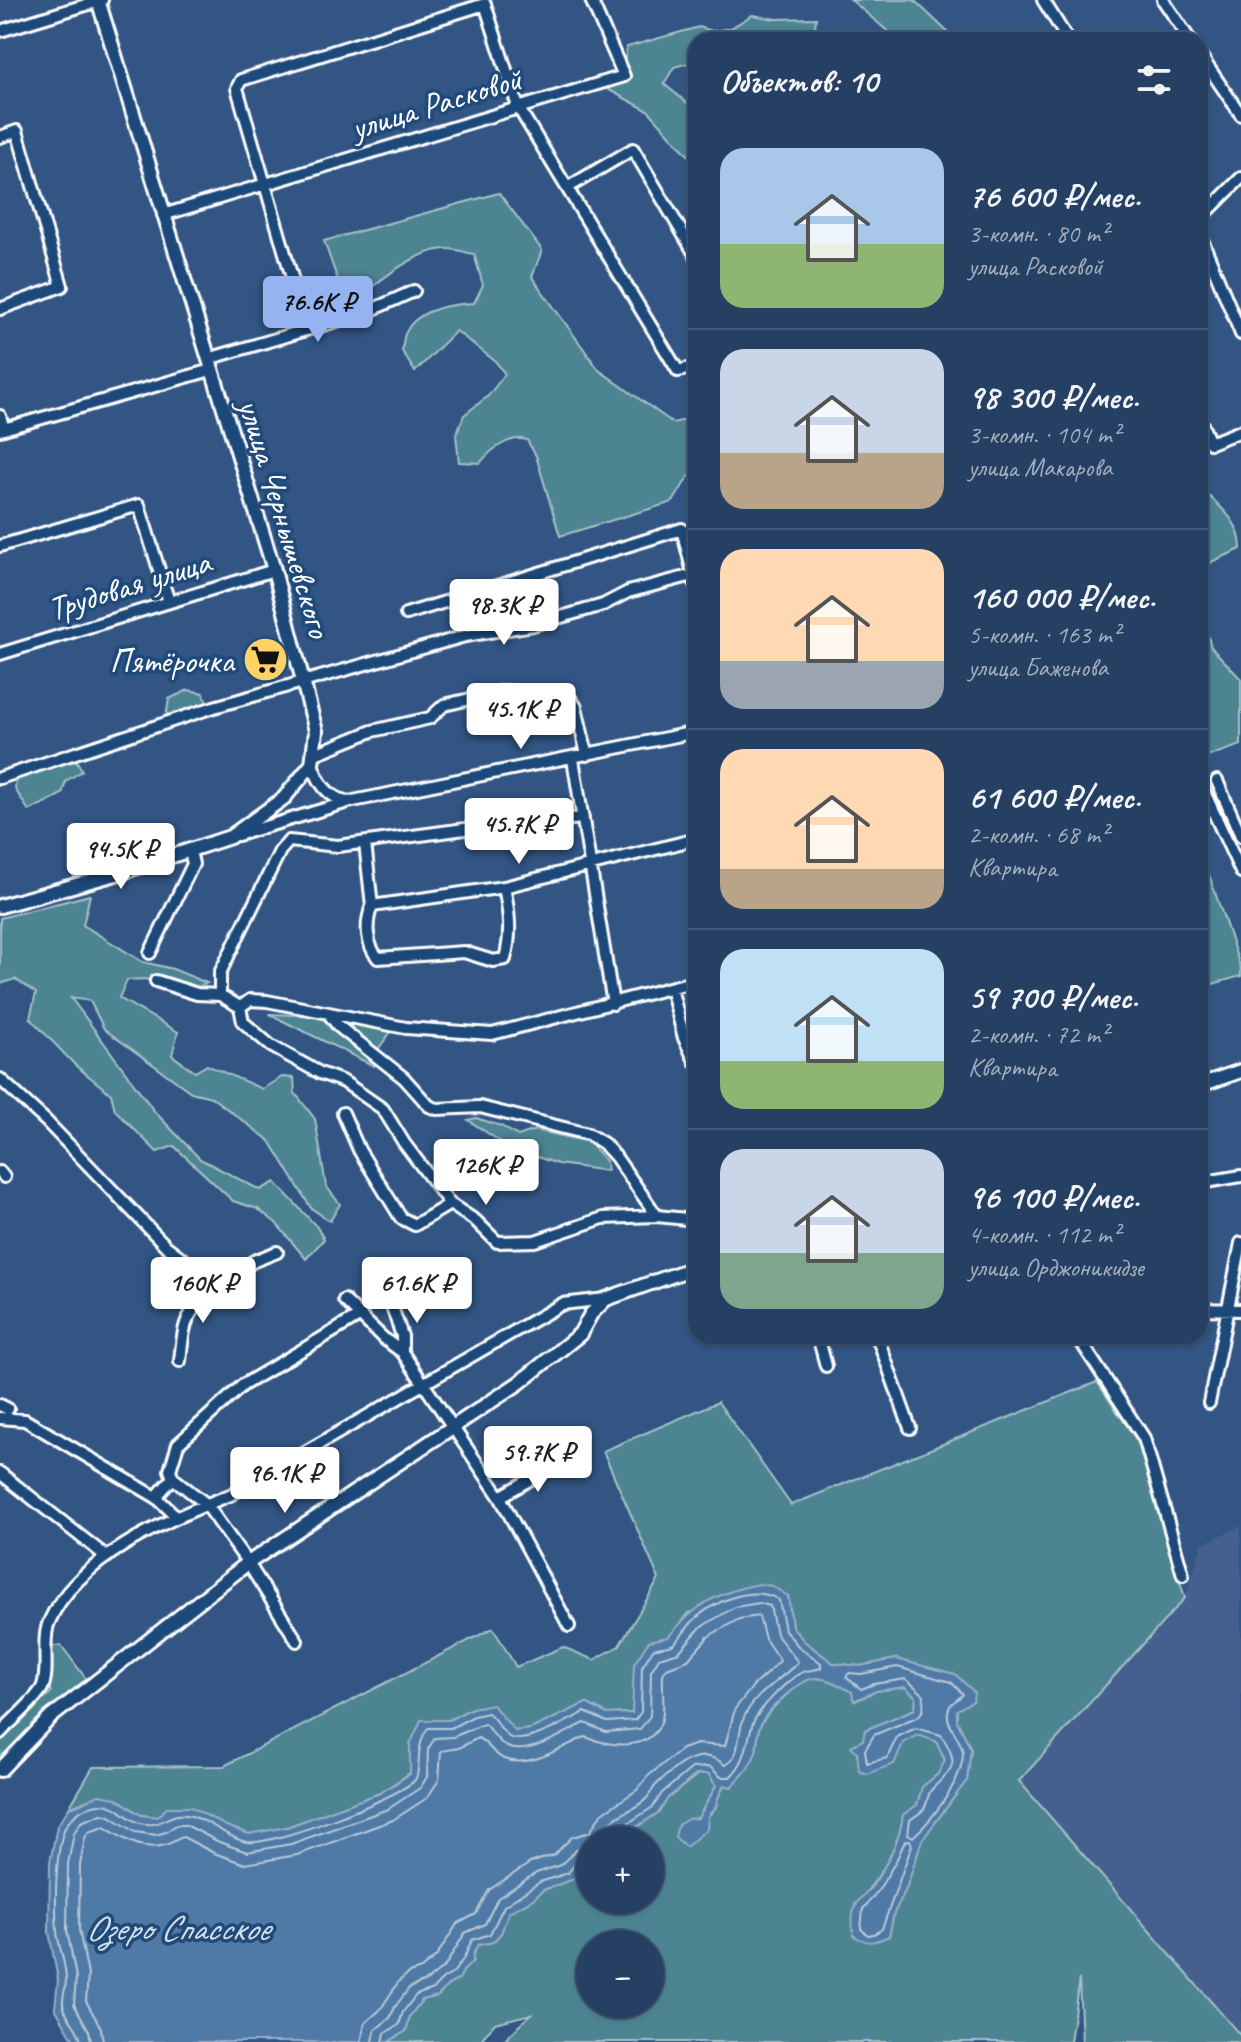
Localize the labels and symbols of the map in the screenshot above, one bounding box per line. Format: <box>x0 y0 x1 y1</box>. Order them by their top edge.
street label: улица Расковой <box>344 56 528 150</box>
pin: 76.6K ₽ <box>244 276 392 344</box>
street label: улица Чернышевского <box>228 392 342 644</box>
street label: Трудовая улица <box>43 539 217 630</box>
pin: 98.3K ₽ <box>430 579 578 647</box>
supermarket icon: Пятёрочка <box>241 636 289 684</box>
place label: Пятёрочка <box>109 639 236 682</box>
pin: 45.1K ₽ <box>447 683 595 751</box>
pin: 45.7K ₽ <box>445 798 593 866</box>
pin: 94.5K ₽ <box>47 823 195 891</box>
pin: 126K ₽ <box>421 1139 551 1207</box>
pin: 160K ₽ <box>138 1257 268 1325</box>
pin: 61.6K ₽ <box>343 1257 491 1325</box>
pin: 59.7K ₽ <box>464 1426 612 1494</box>
pin: 96.1K ₽ <box>211 1447 359 1515</box>
water label: Озеро Спасское <box>86 1905 274 1951</box>

